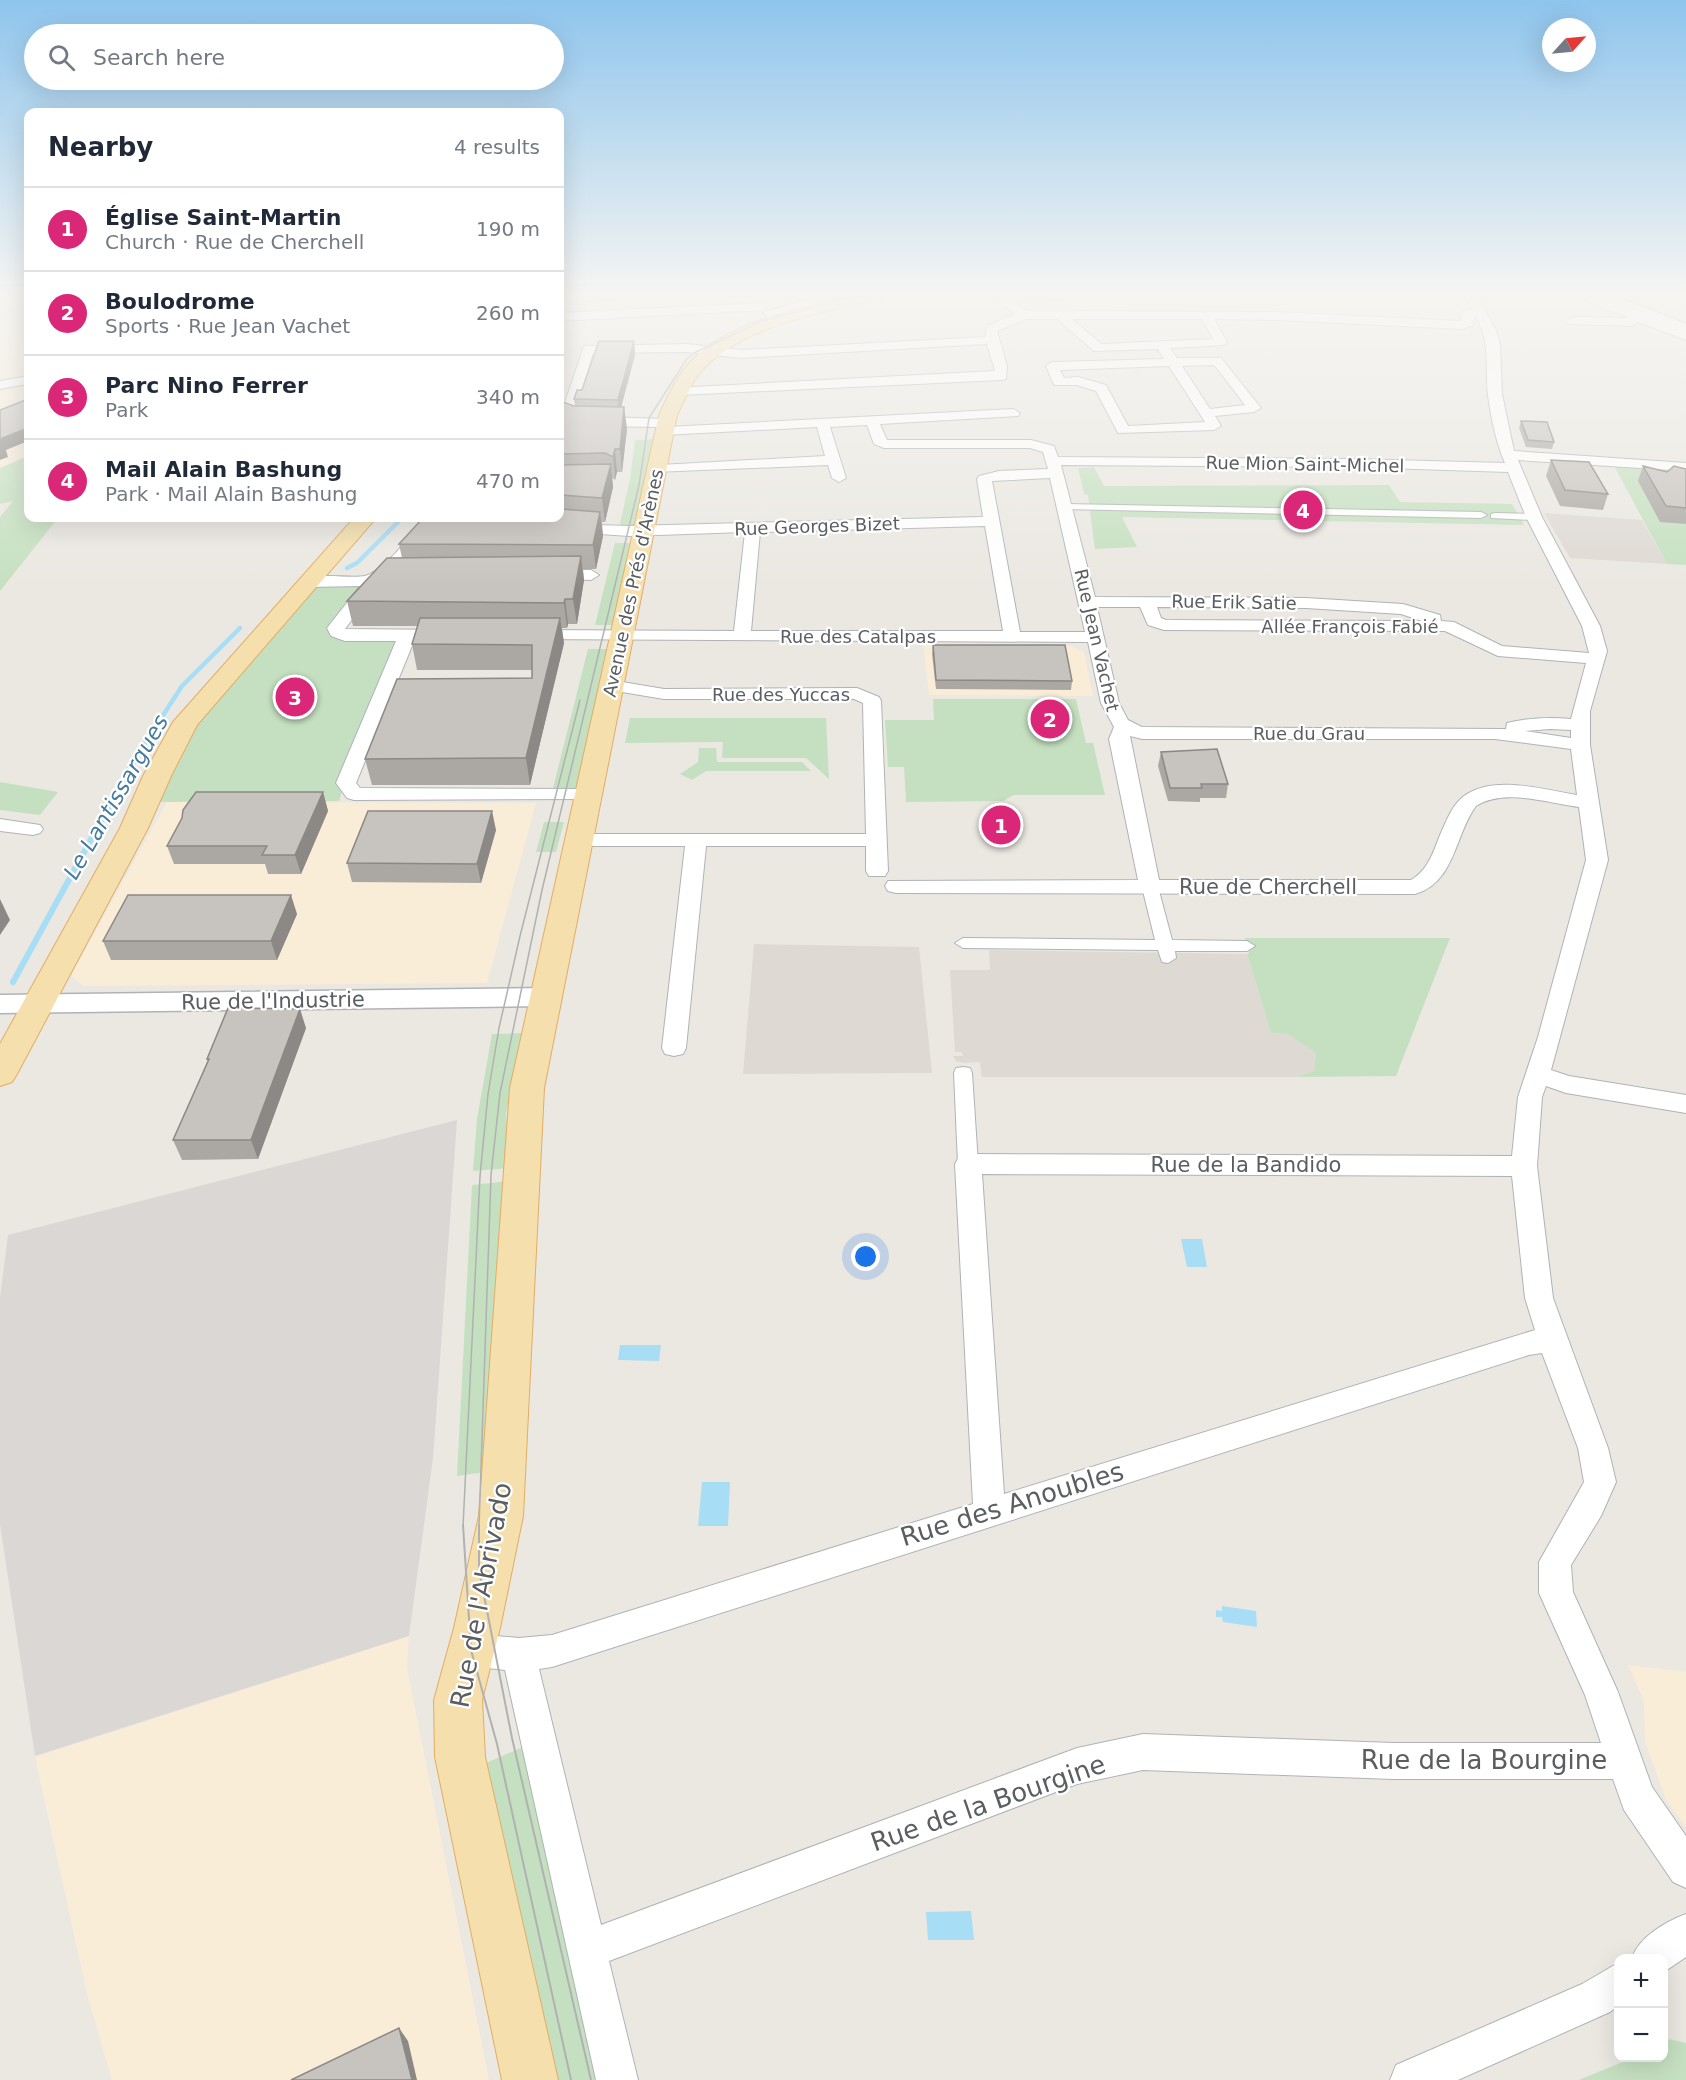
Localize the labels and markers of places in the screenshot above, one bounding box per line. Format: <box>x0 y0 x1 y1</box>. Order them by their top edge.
pin: 4 <box>1284 488 1322 532</box>
pin: 3 <box>276 674 314 720</box>
pin: 2 <box>1030 696 1070 742</box>
pin: 1 <box>982 802 1020 848</box>

